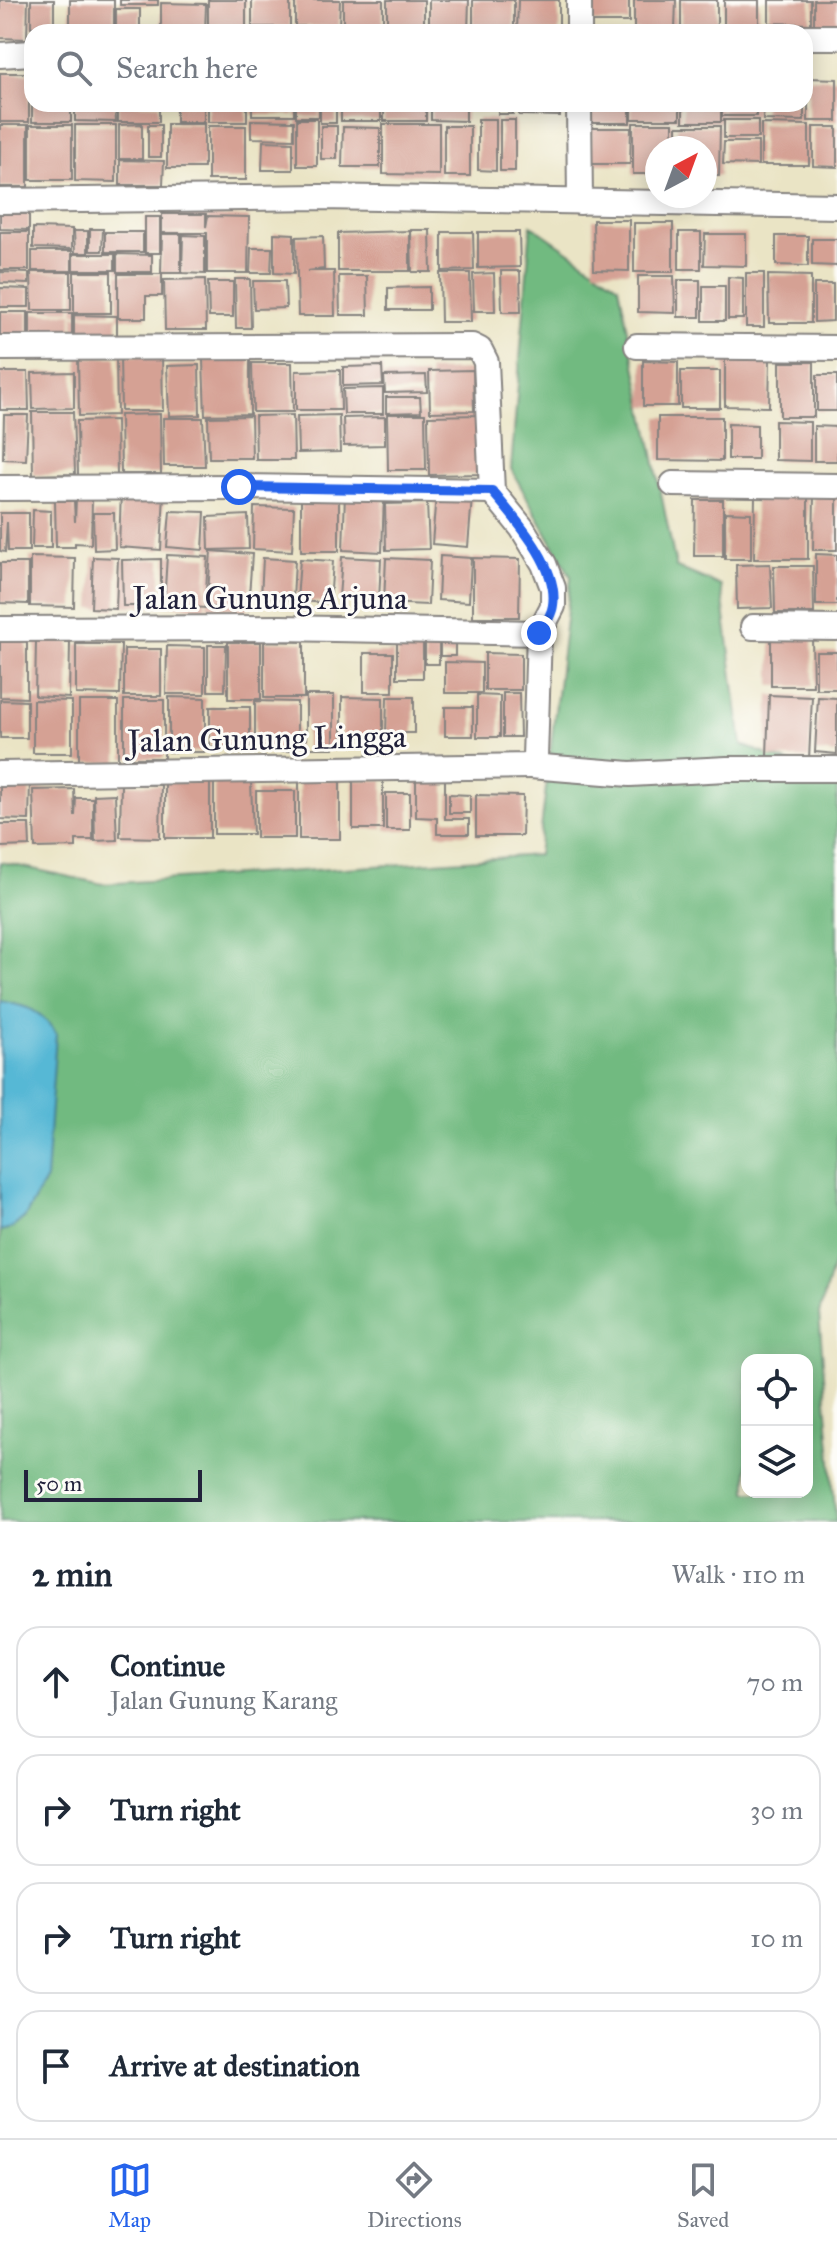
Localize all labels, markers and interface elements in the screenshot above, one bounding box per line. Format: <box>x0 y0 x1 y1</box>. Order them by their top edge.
search box <box>24 24 813 112</box>
icon: search <box>52 46 96 90</box>
text: Search here <box>116 50 258 86</box>
north arrow <box>645 136 717 208</box>
route start <box>221 469 257 505</box>
street label: Jalan Gunung Arjuna <box>129 579 408 618</box>
route end <box>521 615 557 651</box>
street label: Jalan Gunung Lingga <box>124 717 407 761</box>
map controls <box>741 1354 813 1498</box>
button: locate <box>741 1354 813 1426</box>
button: layers <box>741 1426 813 1498</box>
scale bar <box>24 1466 202 1502</box>
text: 50 m <box>36 1470 82 1497</box>
text: 2 min <box>32 1554 112 1595</box>
text: Walk · 110 m <box>672 1558 805 1590</box>
text: Continue <box>110 1648 225 1684</box>
icon: ahead <box>34 1660 78 1704</box>
text: 70 m <box>747 1666 803 1698</box>
text: Jalan Gunung Karang <box>110 1684 337 1716</box>
icon: right <box>34 1788 78 1832</box>
text: Turn right <box>110 1792 241 1828</box>
text: 30 m <box>750 1794 803 1826</box>
icon: right <box>34 1916 78 1960</box>
text: Turn right <box>110 1920 241 1956</box>
text: 10 m <box>750 1922 803 1954</box>
icon: arrive <box>34 2044 78 2088</box>
text: Arrive at destination <box>110 2048 360 2084</box>
tab: Map <box>108 2158 152 2233</box>
tab: Directions <box>367 2158 462 2233</box>
tab: Saved <box>677 2158 729 2233</box>

